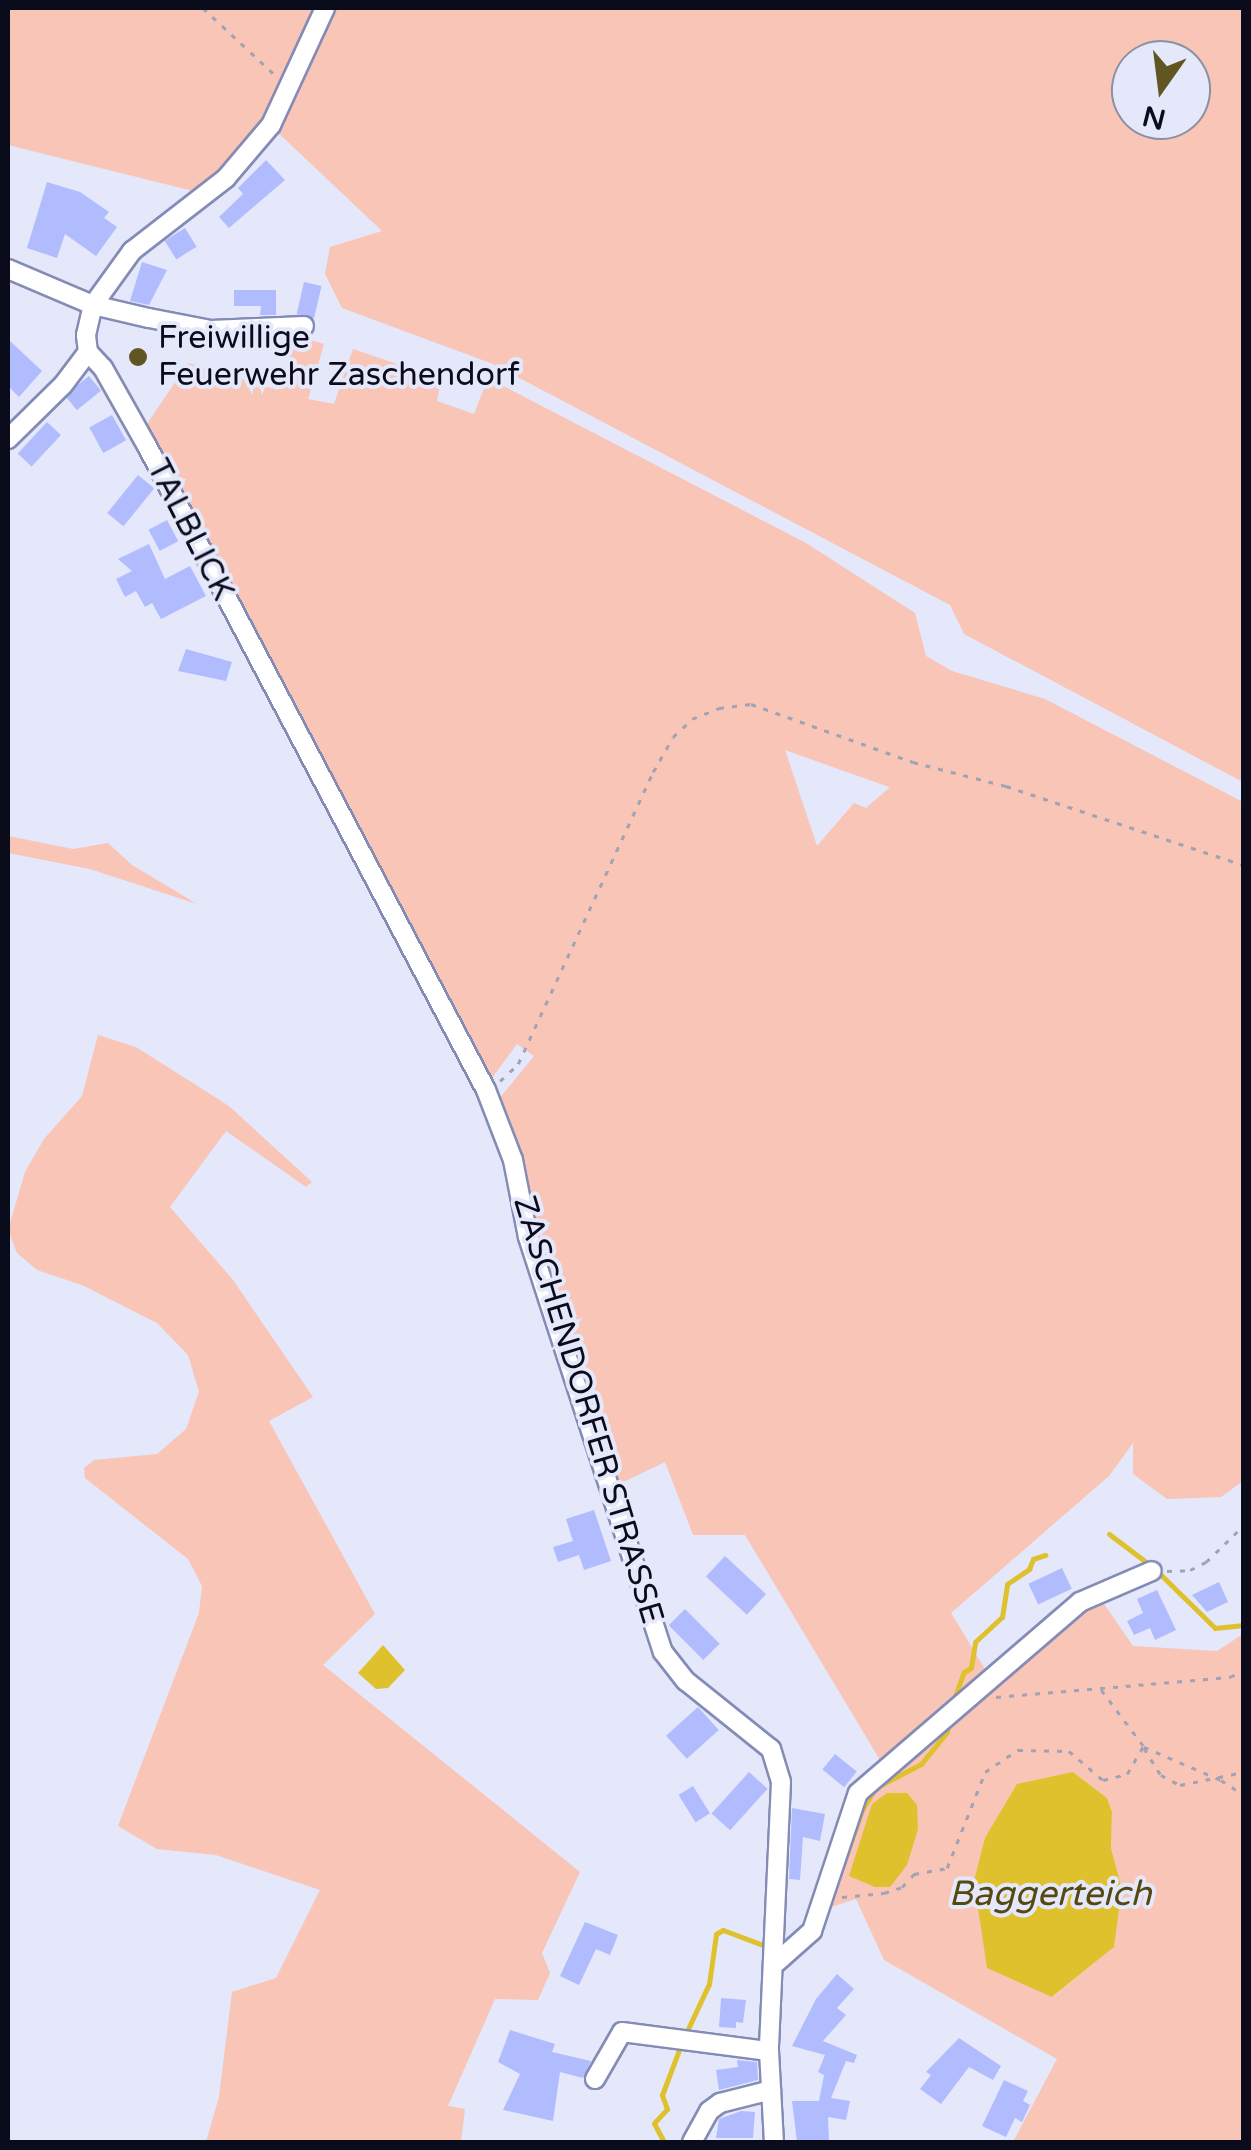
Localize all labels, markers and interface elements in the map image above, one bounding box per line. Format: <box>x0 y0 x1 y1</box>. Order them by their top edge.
north arrow <box>1111 40 1211 140</box>
text: N <box>1139 98 1169 136</box>
place label: Freiwillige Feuerwehr Zaschendorf <box>158 320 519 395</box>
marker: Freiwillige Feuerwehr Zaschendorf <box>127 346 149 368</box>
street label: TALBLICK <box>138 453 242 607</box>
street label: ZASCHENDORFER STRASSE <box>505 1192 671 1628</box>
water label: Baggerteich <box>949 1873 1151 1915</box>

